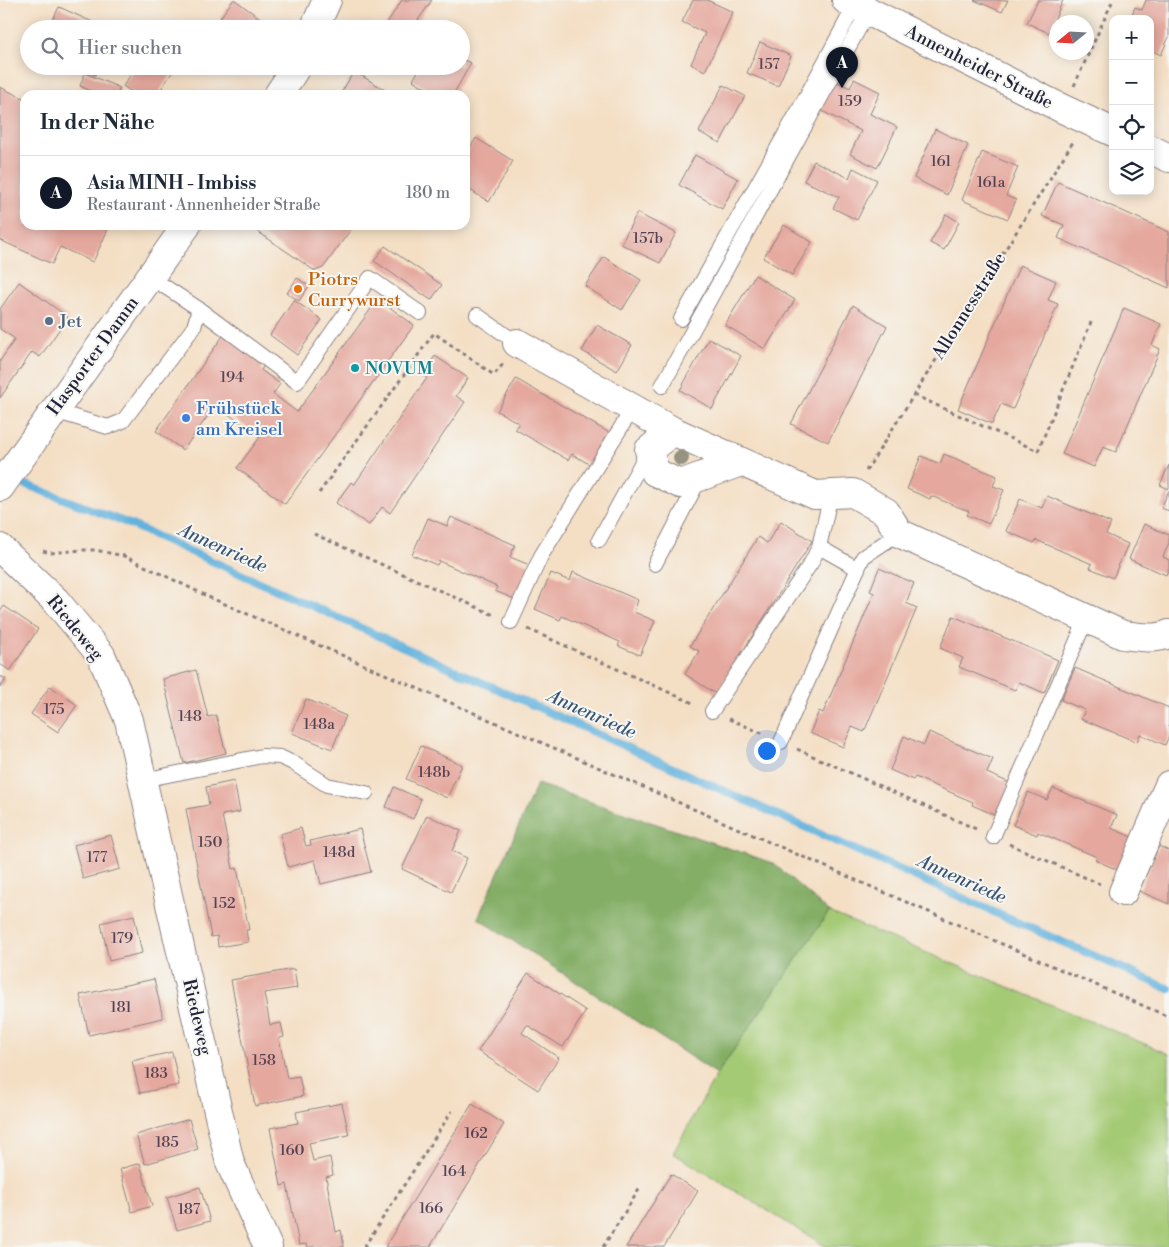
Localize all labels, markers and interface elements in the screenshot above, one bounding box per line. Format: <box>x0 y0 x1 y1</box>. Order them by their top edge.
north arrow <box>1049 15 1094 60</box>
map controls <box>1109 15 1154 195</box>
button: + <box>1109 15 1154 60</box>
street label: Annenheider Straße <box>900 19 1057 114</box>
search box <box>20 20 470 75</box>
icon: search <box>38 34 66 62</box>
text: Hier suchen <box>78 36 182 60</box>
pin: A <box>826 47 858 88</box>
house number: 157 <box>758 55 780 74</box>
button: − <box>1109 60 1154 105</box>
house number: 159 <box>838 92 862 111</box>
button: locate <box>1109 105 1154 150</box>
text: In der Nähe <box>40 110 155 136</box>
button: layers <box>1109 150 1154 195</box>
house number: 161 <box>930 152 952 171</box>
text: Asia MINH - Imbiss <box>87 171 256 195</box>
house number: 161a <box>977 173 1006 192</box>
text: A <box>50 183 62 203</box>
text: 180 m <box>406 183 450 203</box>
text: Restaurant · Annenheider Straße <box>87 195 320 215</box>
house number: 157b <box>633 229 663 248</box>
street label: Allonnesstraße <box>926 248 1011 365</box>
place label: Piotrs Currywurst <box>308 268 401 312</box>
marker: Piotrs Currywurst <box>292 283 304 295</box>
street label: Hasporter Damm <box>42 292 144 420</box>
place label: Jet <box>58 310 83 333</box>
marker: Jet <box>43 315 55 327</box>
place label: NOVUM <box>365 357 433 380</box>
marker: NOVUM <box>349 362 361 374</box>
house number: 194 <box>220 368 244 387</box>
place label: Frühstück am Kreisel <box>196 397 283 441</box>
marker: Frühstück am Kreisel <box>180 412 192 424</box>
water label: Annenriede <box>173 517 271 578</box>
street label: Riedeweg <box>42 591 109 666</box>
water label: Annenriede <box>542 683 640 744</box>
house number: 175 <box>43 700 65 719</box>
house number: 148 <box>178 707 202 726</box>
house number: 148a <box>303 715 335 734</box>
your location <box>754 738 780 764</box>
house number: 148b <box>418 763 450 782</box>
house number: 150 <box>198 833 222 852</box>
house number: 148d <box>323 843 356 862</box>
house number: 177 <box>87 848 108 867</box>
water label: Annenriede <box>912 848 1010 909</box>
house number: 152 <box>212 894 236 913</box>
house number: 179 <box>111 929 133 948</box>
street label: Riedeweg <box>177 977 217 1058</box>
house number: 181 <box>110 998 132 1017</box>
house number: 158 <box>252 1051 276 1070</box>
house number: 183 <box>144 1064 168 1083</box>
house number: 162 <box>464 1124 488 1143</box>
house number: 185 <box>155 1133 179 1152</box>
house number: 160 <box>280 1141 305 1160</box>
house number: 164 <box>442 1162 466 1181</box>
house number: 166 <box>419 1199 443 1218</box>
house number: 187 <box>178 1200 201 1219</box>

